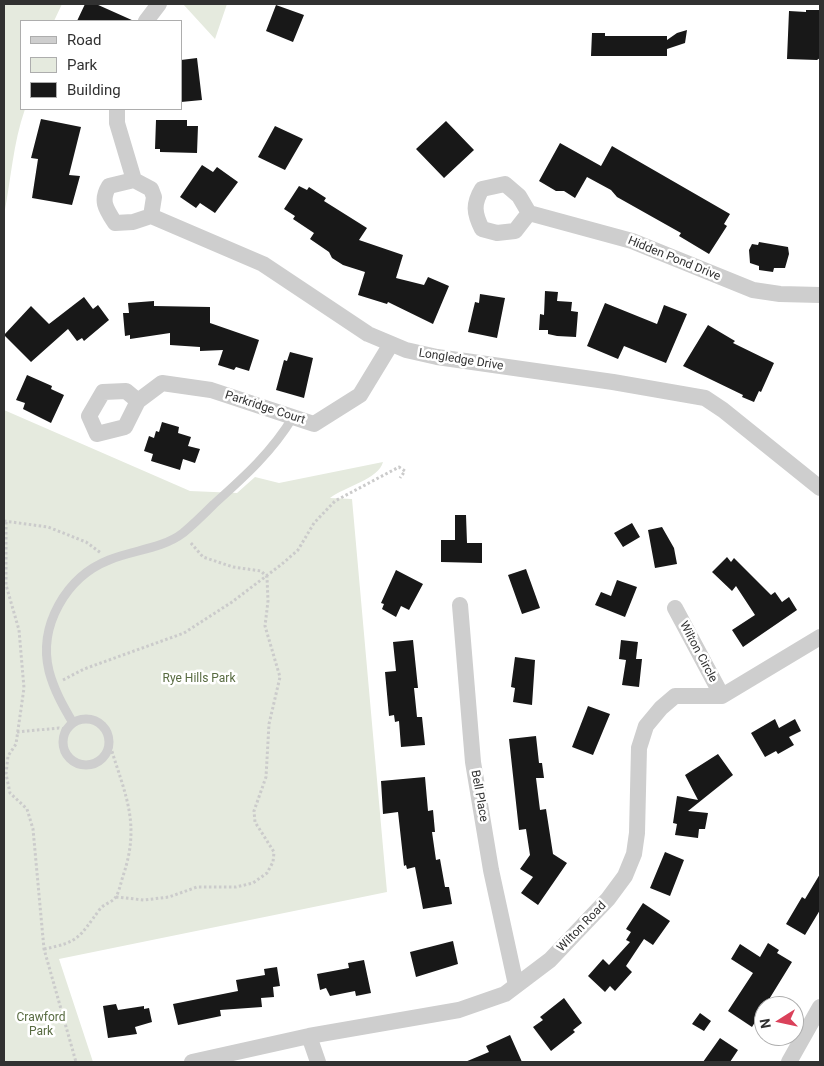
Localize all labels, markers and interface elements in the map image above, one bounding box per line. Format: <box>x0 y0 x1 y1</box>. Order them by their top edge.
legend <box>20 20 182 110</box>
text: Road <box>67 31 101 49</box>
text: Park <box>67 56 97 74</box>
text: Building <box>67 81 121 99</box>
street label: Hidden Pond Drive <box>626 234 722 284</box>
street label: Longledge Drive <box>418 346 504 374</box>
street label: Parkridge Court <box>223 388 307 428</box>
street label: Wilton Circle <box>676 619 720 685</box>
park label: Rye Hills Park <box>162 672 236 686</box>
street label: Bell Place <box>467 769 491 823</box>
street label: Wilton Road <box>554 899 610 955</box>
north arrow <box>754 996 804 1046</box>
park label: Crawford Park <box>17 1011 65 1039</box>
text: N <box>756 1017 774 1030</box>

